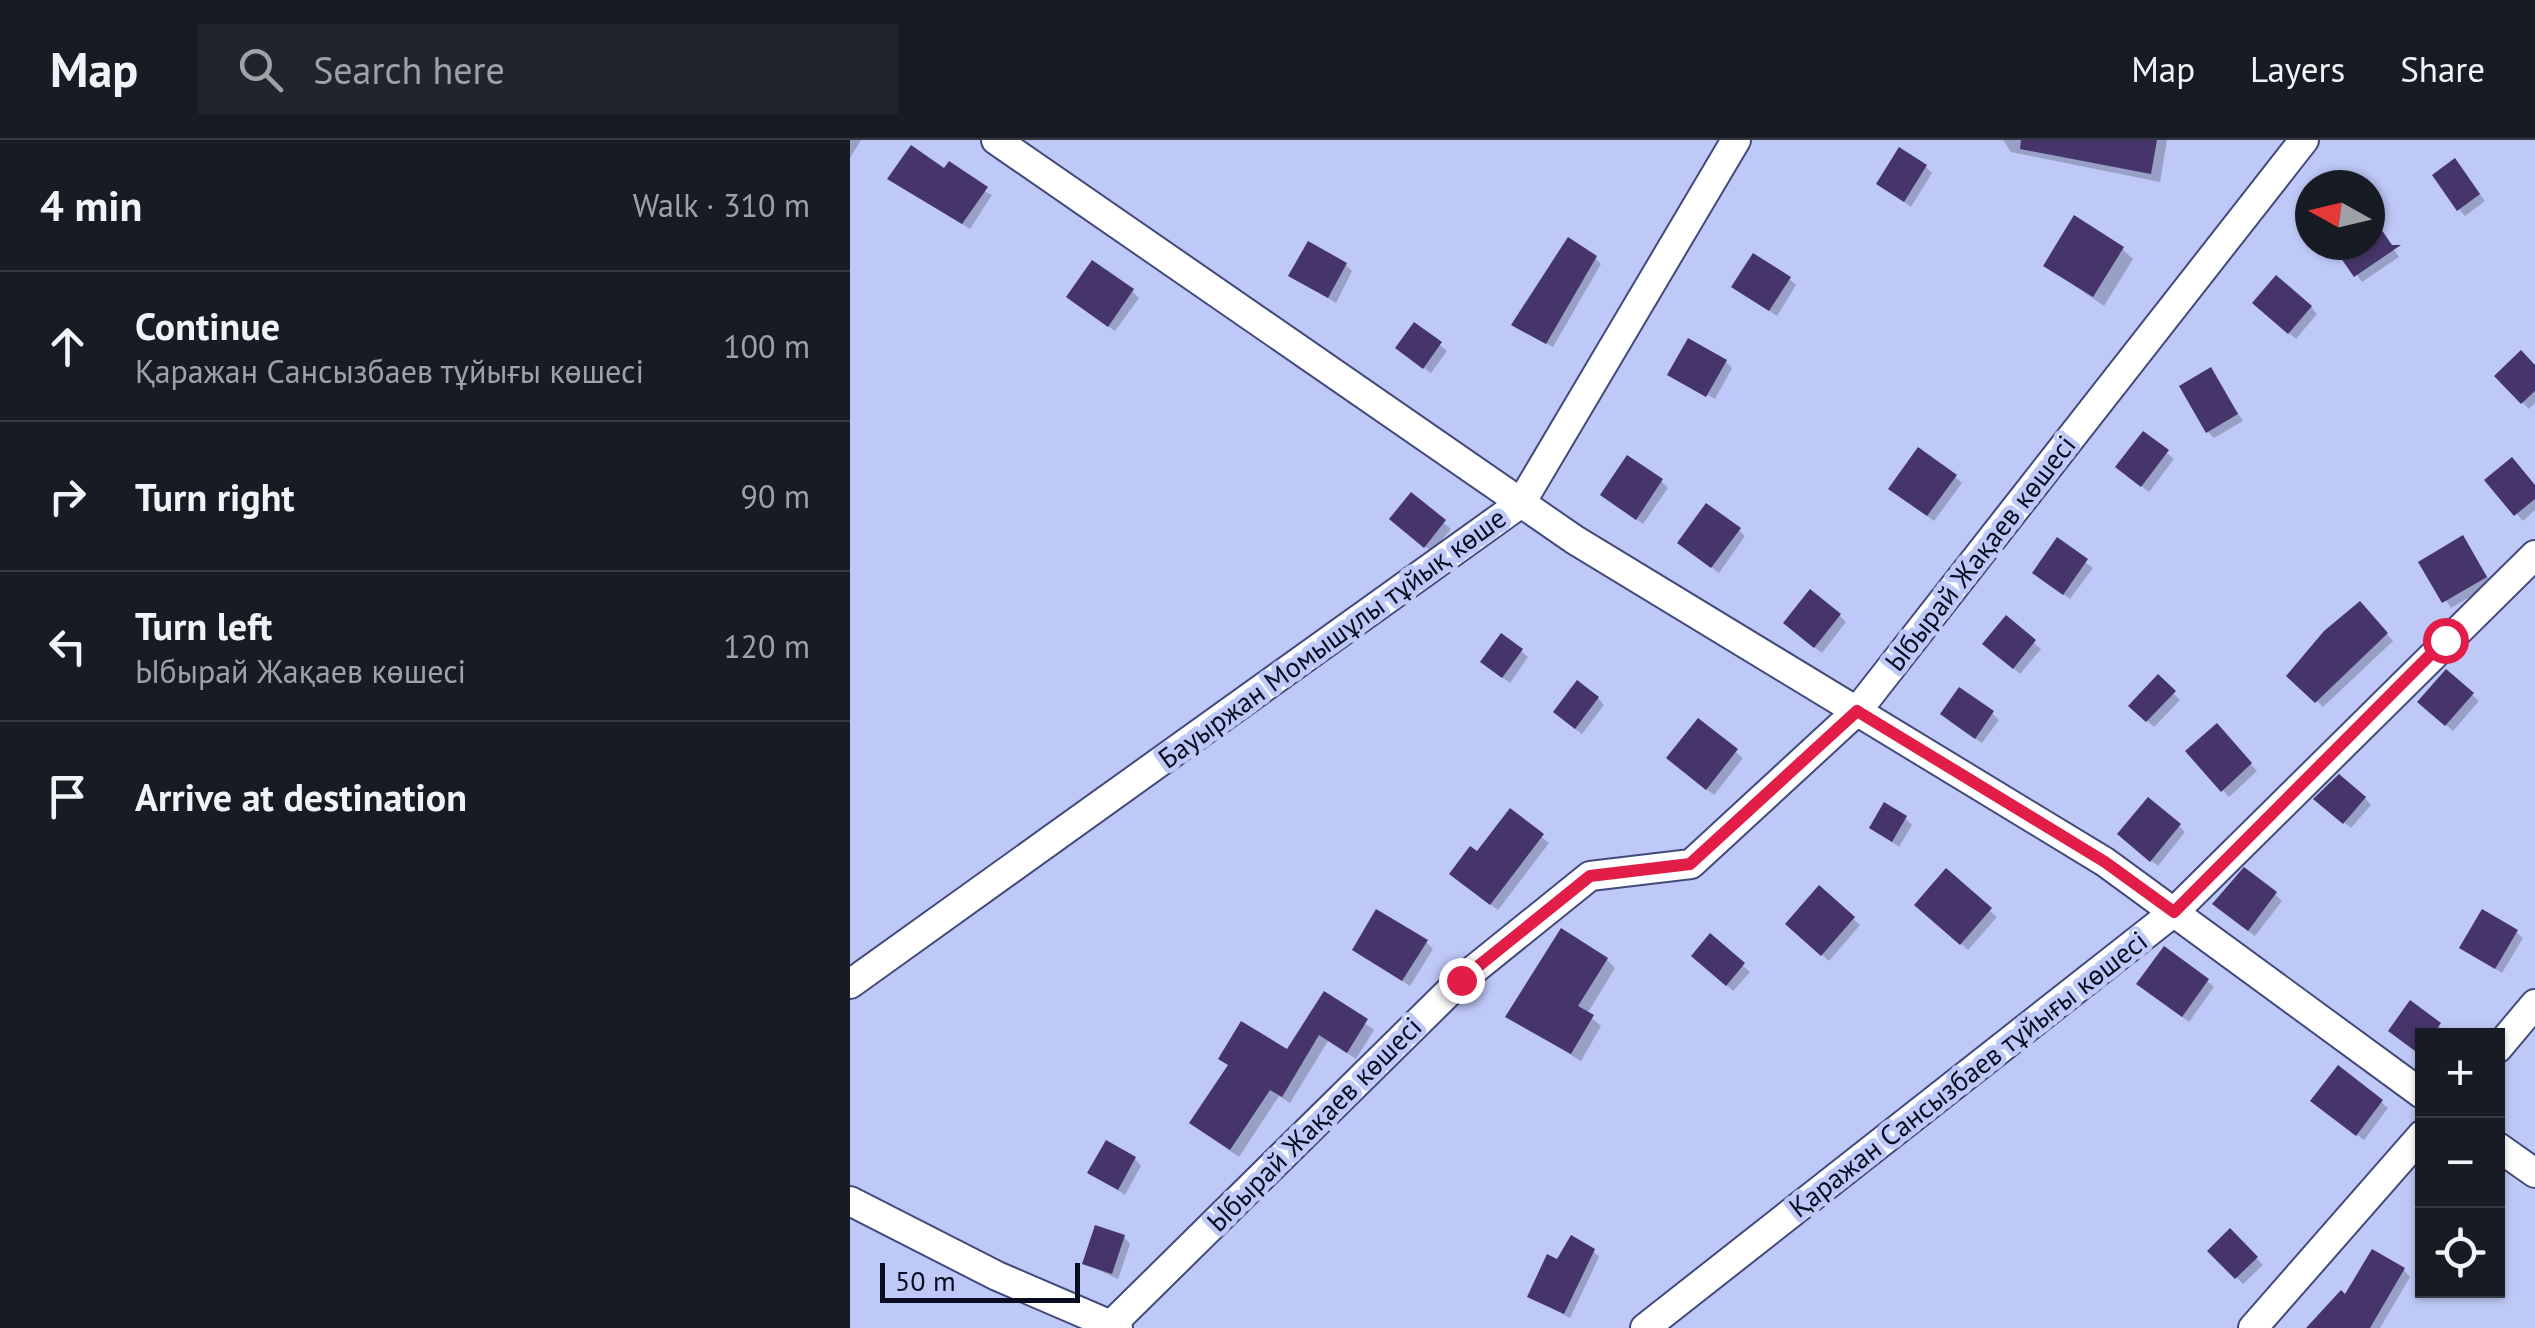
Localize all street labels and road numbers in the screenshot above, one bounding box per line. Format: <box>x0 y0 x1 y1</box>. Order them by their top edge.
street label: Ыбырай Жақаев көшесі <box>1876 427 2083 678</box>
street label: Бауыржан Момышұлы тұйық көше <box>1151 499 1513 776</box>
street label: Қаражан Сансызбаев тұйығы көшесі <box>1781 922 2155 1225</box>
street label: Ыбырай Жақаев көшесі <box>1198 1008 1429 1239</box>

